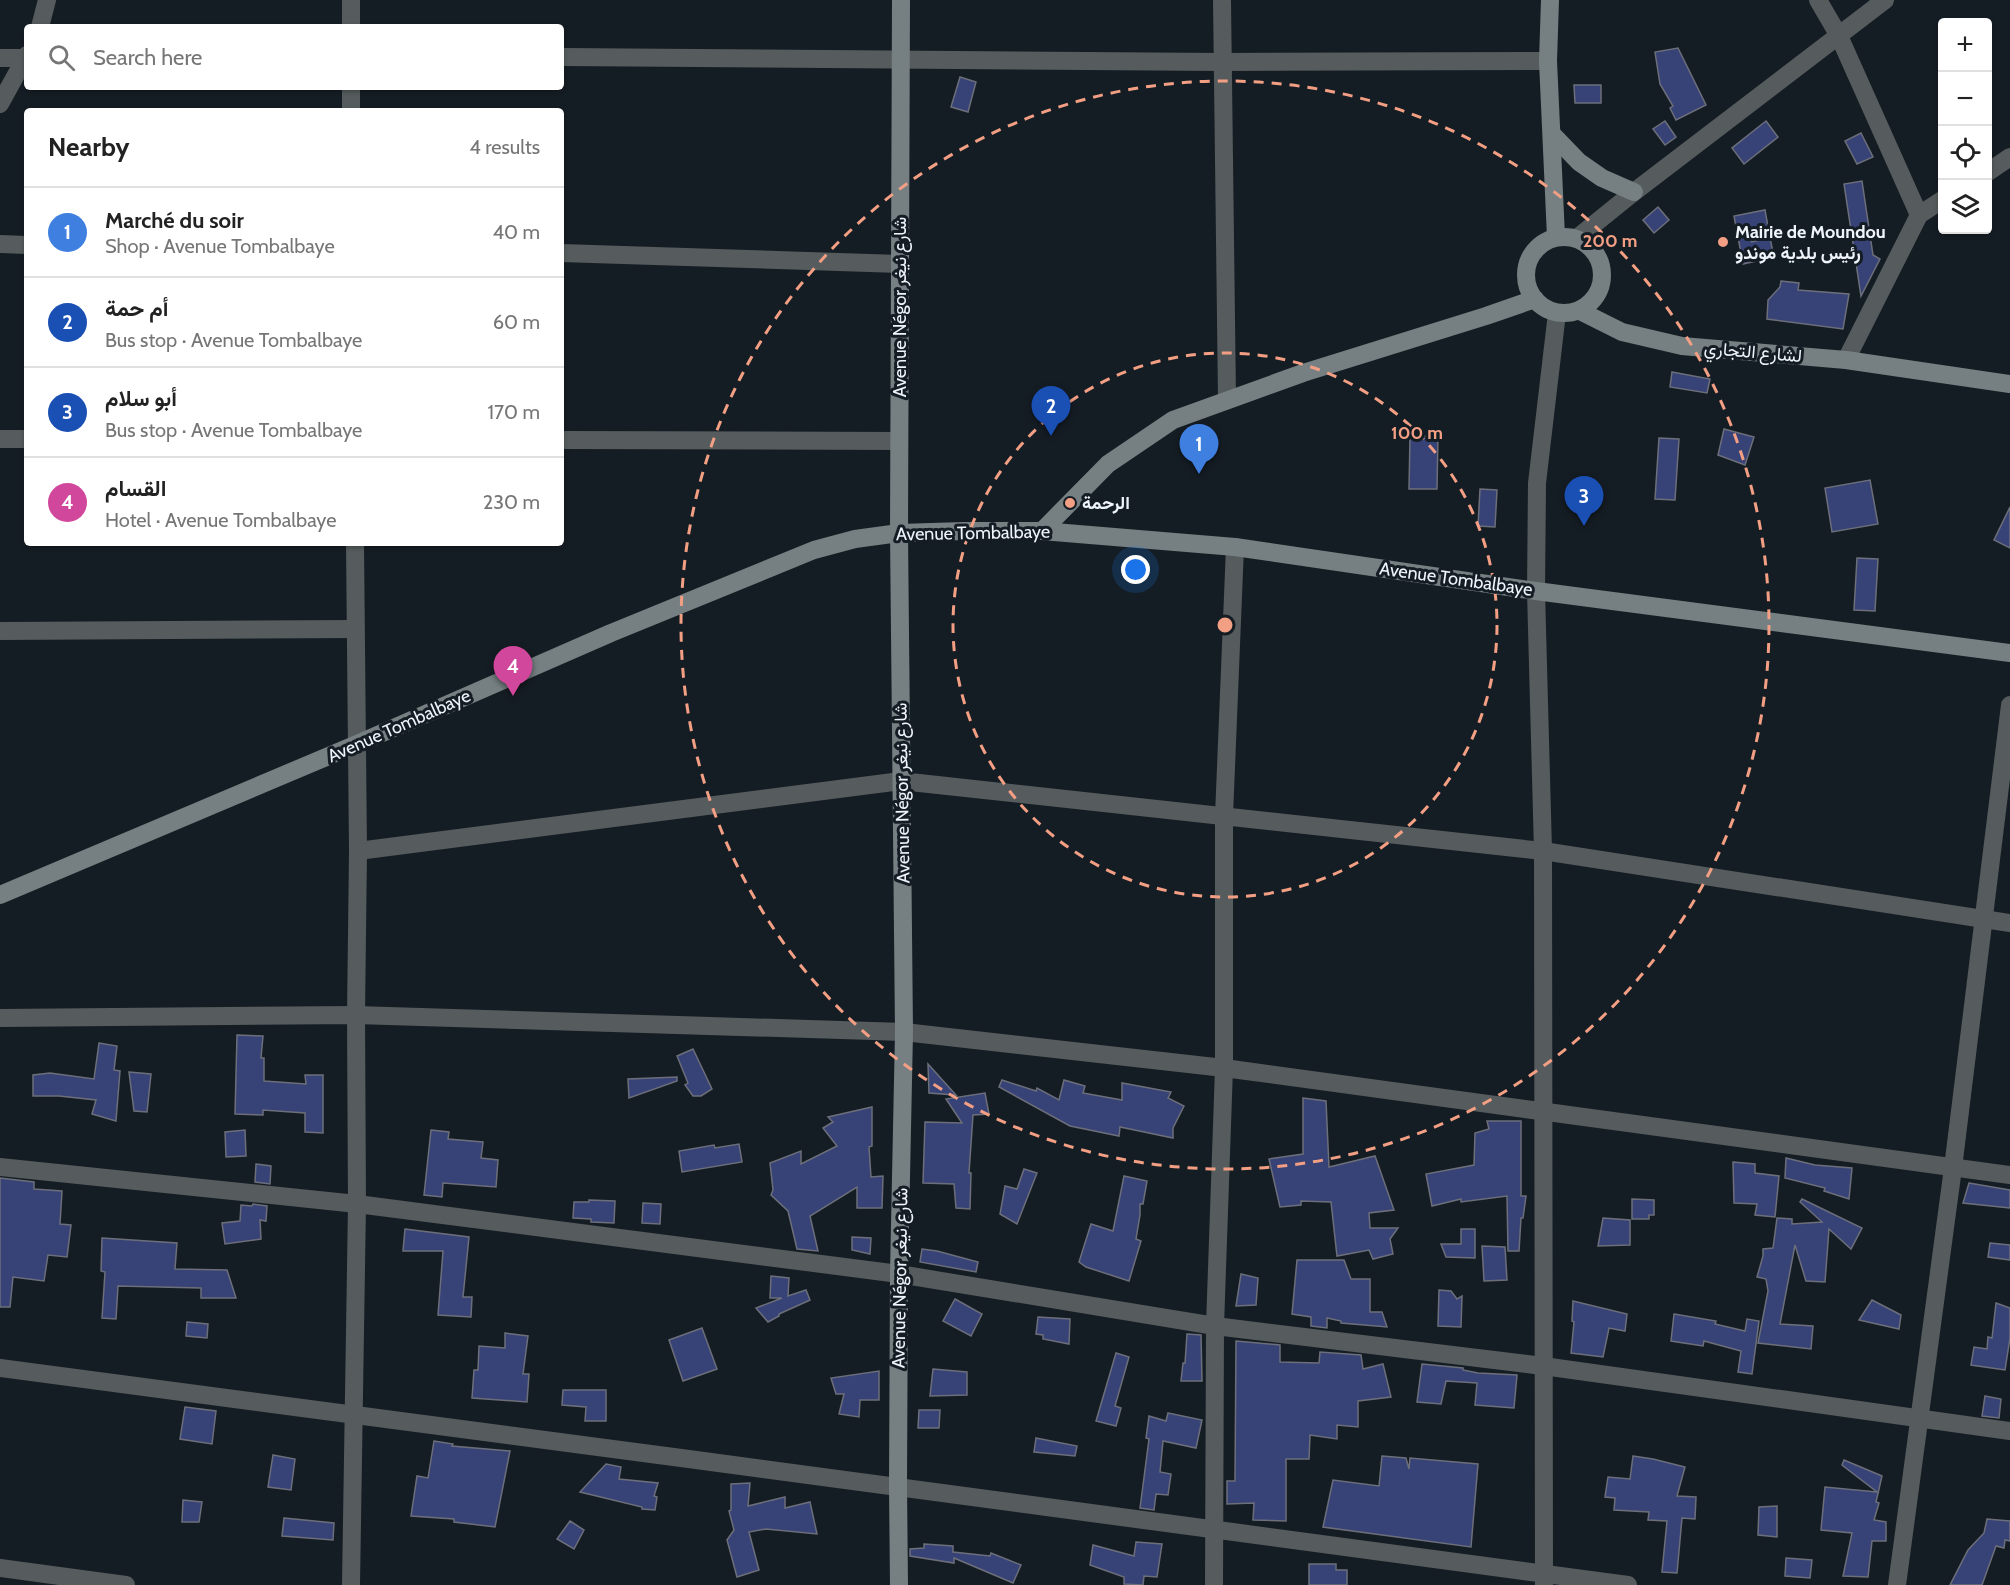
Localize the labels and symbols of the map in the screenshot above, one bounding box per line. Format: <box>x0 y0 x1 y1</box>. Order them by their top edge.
street label: Avenue Négor شارع نيغر <box>889 217 912 397</box>
place label: Mairie de Moundou رئيس بلدية موندو <box>1735 221 1886 264</box>
text: 200 m <box>1583 230 1637 252</box>
marker: Mairie de Moundou رئيس بلدية موندو <box>1716 235 1730 249</box>
street label: لشارع التجاري <box>1703 337 1803 371</box>
pin: 2 <box>1032 386 1070 436</box>
text: 100 m <box>1391 422 1443 444</box>
pin: 1 <box>1180 424 1218 474</box>
pin: 3 <box>1564 476 1604 526</box>
place label: الرحمة <box>1082 492 1130 514</box>
marker: الرحمة <box>1063 496 1077 510</box>
street label: Avenue Tombalbaye <box>896 521 1050 545</box>
your location <box>1121 555 1150 584</box>
street label: Avenue Tombalbaye <box>1378 557 1534 601</box>
centre of rings <box>1215 615 1235 635</box>
pin: 4 <box>494 646 532 696</box>
street label: Avenue Tombalbaye <box>324 685 474 767</box>
street label: Avenue Négor شارع نيغر <box>889 703 916 883</box>
street label: Avenue Négor شارع نيغر <box>887 1188 914 1368</box>

